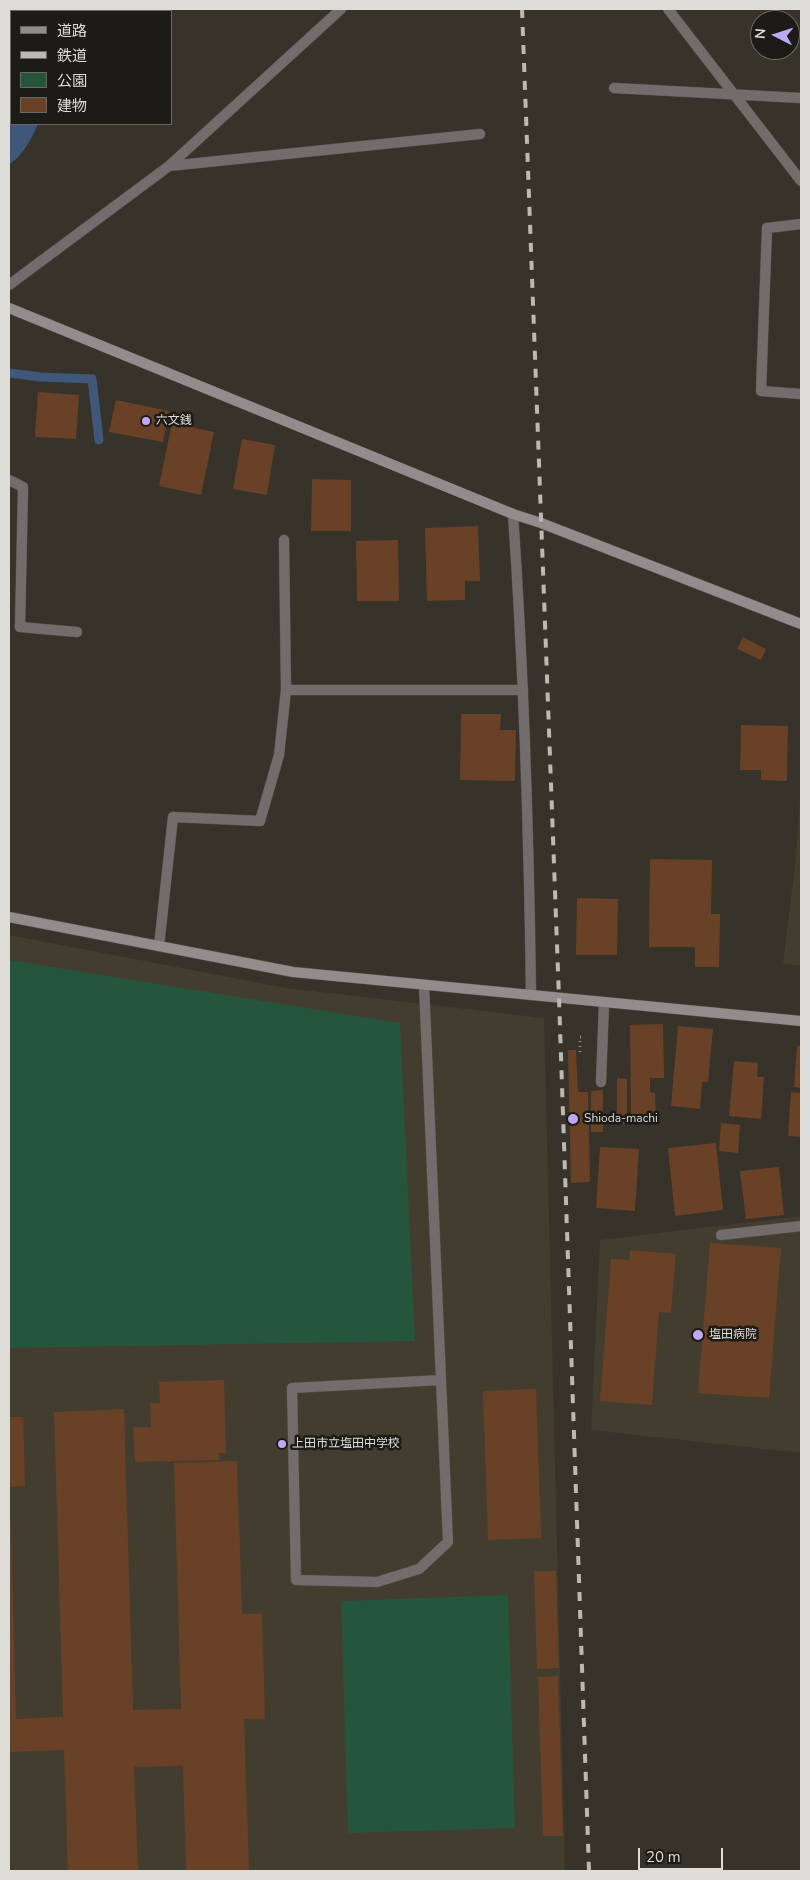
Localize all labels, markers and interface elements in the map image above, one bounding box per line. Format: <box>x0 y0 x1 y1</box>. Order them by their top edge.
legend <box>10 10 172 125</box>
north arrow <box>750 10 800 60</box>
text: 道路 <box>57 21 87 41</box>
text: N <box>751 28 770 40</box>
text: 鉄道 <box>57 46 87 66</box>
text: 公園 <box>57 71 87 91</box>
text: 建物 <box>57 96 87 116</box>
place label: 六文銭 <box>156 414 192 428</box>
marker: 六文銭 <box>140 415 152 427</box>
marker: Shioda-machi <box>566 1112 580 1126</box>
place label: Shioda-machi <box>584 1112 658 1126</box>
marker: 塩田病院 <box>691 1328 705 1342</box>
place label: 塩田病院 <box>709 1328 757 1342</box>
place label: 上田市立塩田中学校 <box>292 1437 400 1451</box>
marker: 上田市立塩田中学校 <box>276 1438 288 1450</box>
scale bar <box>640 1838 725 1870</box>
text: 20 m <box>646 1847 681 1867</box>

